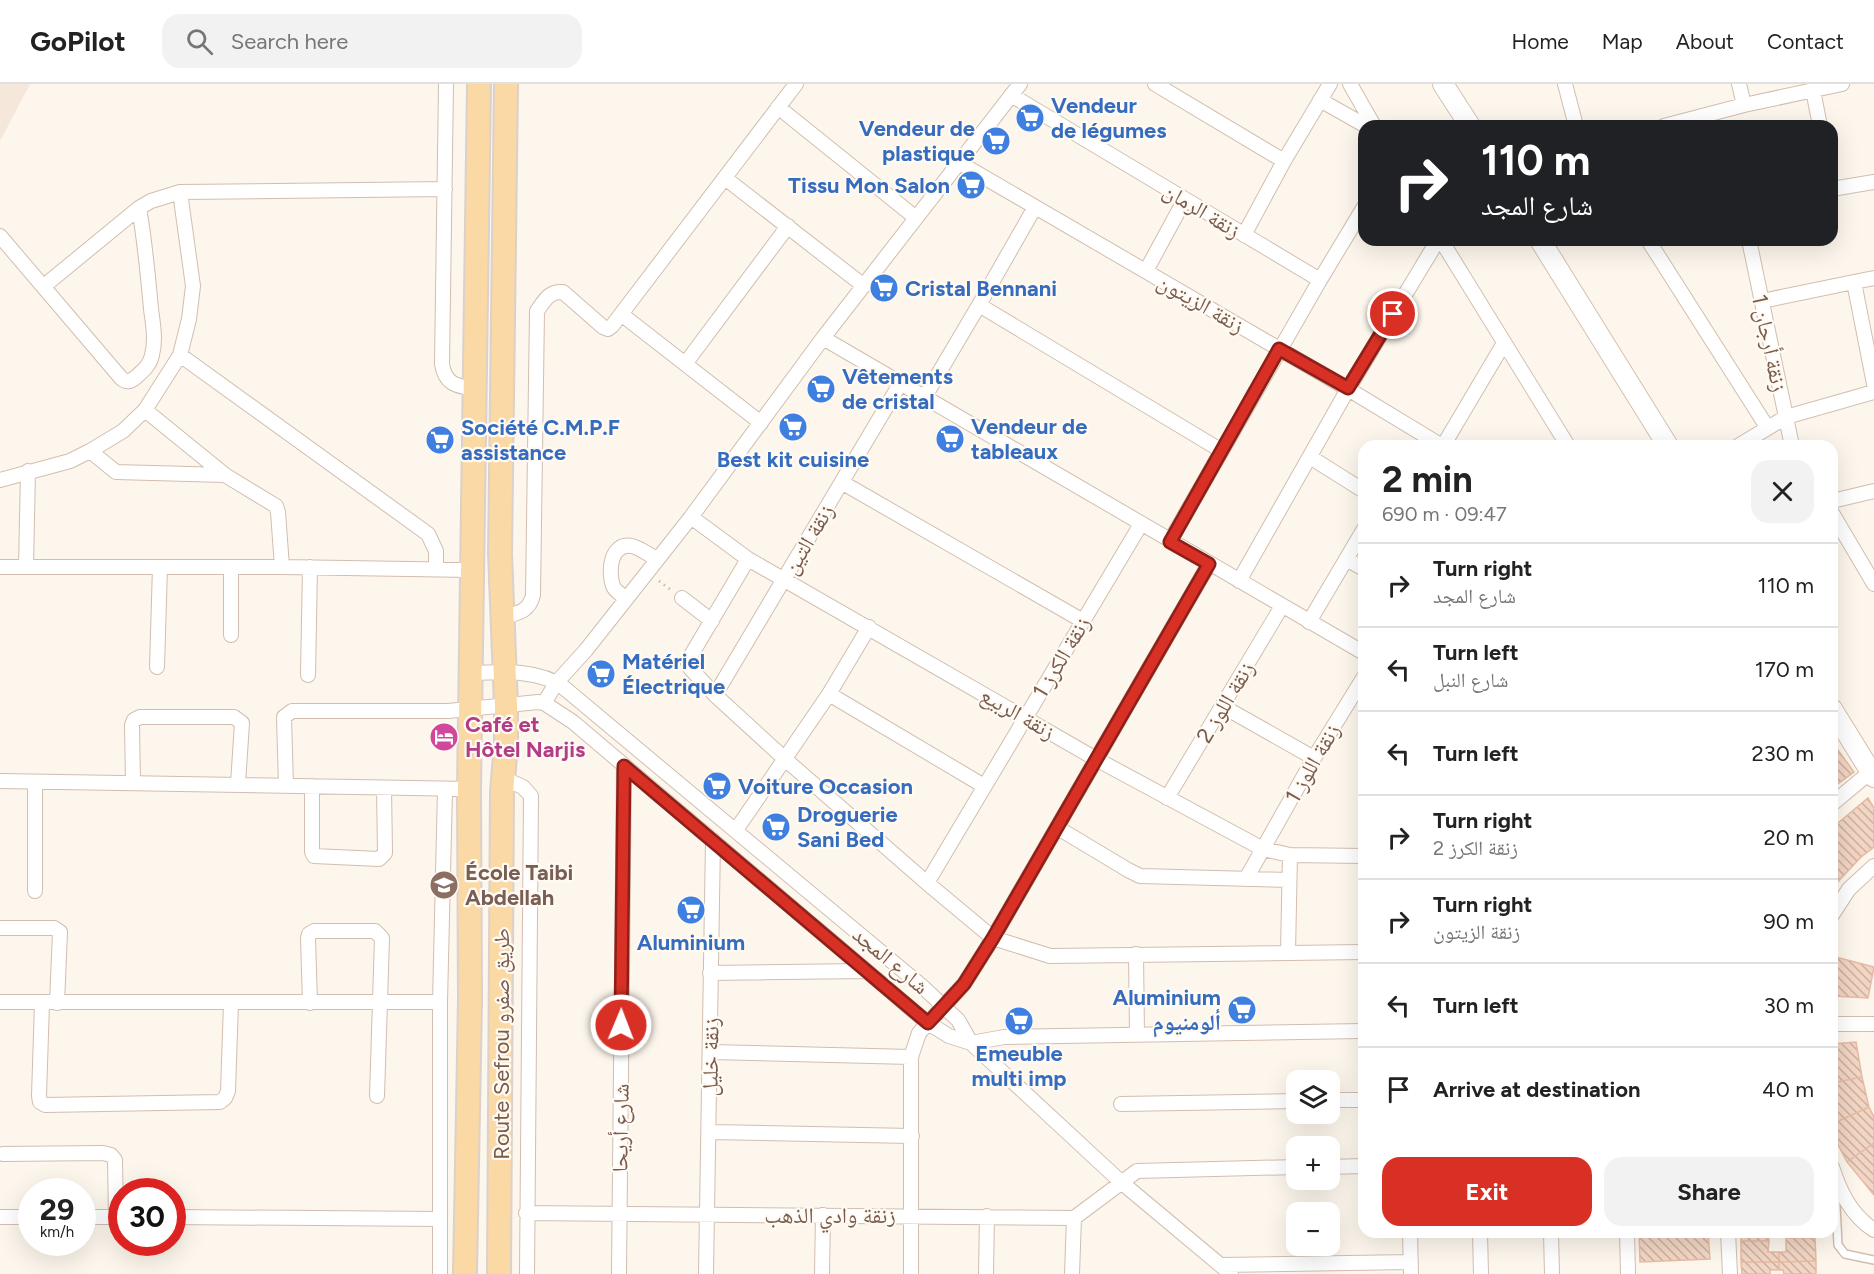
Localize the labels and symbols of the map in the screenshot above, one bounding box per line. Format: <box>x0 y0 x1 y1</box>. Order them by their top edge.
place label: Vendeur de légumes <box>1051 92 1167 144</box>
supermarket icon: Vendeur de légumes <box>1014 102 1046 134</box>
place label: Vendeur de plastique <box>859 115 975 167</box>
supermarket icon: Vendeur de plastique <box>980 125 1012 157</box>
supermarket icon: Tissu Mon Salon <box>955 169 987 201</box>
place label: Tissu Mon Salon <box>788 172 950 199</box>
street label: زنقة الرمان <box>1158 177 1245 244</box>
street label: زنقة الزيتون <box>1152 268 1249 339</box>
supermarket icon: Cristal Bennani <box>868 272 900 304</box>
place label: Cristal Bennani <box>905 275 1057 302</box>
pin <box>1367 288 1418 339</box>
street label: زنقة أرجان 1 <box>1746 292 1793 394</box>
place label: Vêtements de cristal <box>842 363 953 415</box>
supermarket icon: Vêtements de cristal <box>805 373 837 405</box>
supermarket icon: Best kit cuisine <box>777 411 809 443</box>
place label: Vendeur de tableaux <box>971 413 1087 465</box>
place label: Société C.M.P.F assistance <box>461 414 620 466</box>
supermarket icon: Vendeur de tableaux <box>934 423 966 455</box>
supermarket icon: Société C.M.P.F assistance <box>424 424 456 456</box>
place label: Best kit cuisine <box>717 446 869 473</box>
street label: زنقة التين <box>777 499 840 579</box>
street label: زنقة الكرز 1 <box>1027 612 1096 703</box>
place label: Matériel Électrique <box>622 648 725 700</box>
street label: زنقة اللوز 2 <box>1191 657 1260 748</box>
supermarket icon: Matériel Électrique <box>585 658 617 690</box>
street label: زنقة الربيع <box>976 681 1060 746</box>
place label: Café et Hôtel Narjis <box>465 711 585 763</box>
street label: زنقة اللوز 1 <box>1279 719 1346 808</box>
hotel icon: Café et Hôtel Narjis <box>428 721 460 753</box>
supermarket icon: Voiture Occasion <box>701 770 733 802</box>
place label: Voiture Occasion <box>738 773 913 800</box>
place label: Droguerie Sani Bed <box>797 801 898 853</box>
supermarket icon: Droguerie Sani Bed <box>760 811 792 843</box>
place label: École Taibi Abdellah <box>465 859 573 911</box>
school or university icon: École Taibi Abdellah <box>428 869 460 901</box>
supermarket icon: Aluminium <box>675 894 707 926</box>
street label: شارع المجد <box>847 921 934 1000</box>
street label: Route Sefrou طريق صفرو <box>488 928 515 1160</box>
place label: Aluminium <box>637 929 745 956</box>
place label: Aluminium ألومنيوم <box>1112 984 1221 1038</box>
position arrow <box>589 993 653 1057</box>
supermarket icon: Aluminium ألومنيوم <box>1226 994 1258 1026</box>
supermarket icon: Emeuble multi imp <box>1003 1005 1035 1037</box>
street label: زنقة خليل <box>696 1017 725 1097</box>
place label: Emeuble multi imp <box>971 1040 1067 1092</box>
street label: شارع أريحا <box>606 1083 635 1173</box>
speed limit sign: 30 <box>108 1178 186 1256</box>
street label: زنقة وادي الذهب <box>764 1202 896 1233</box>

